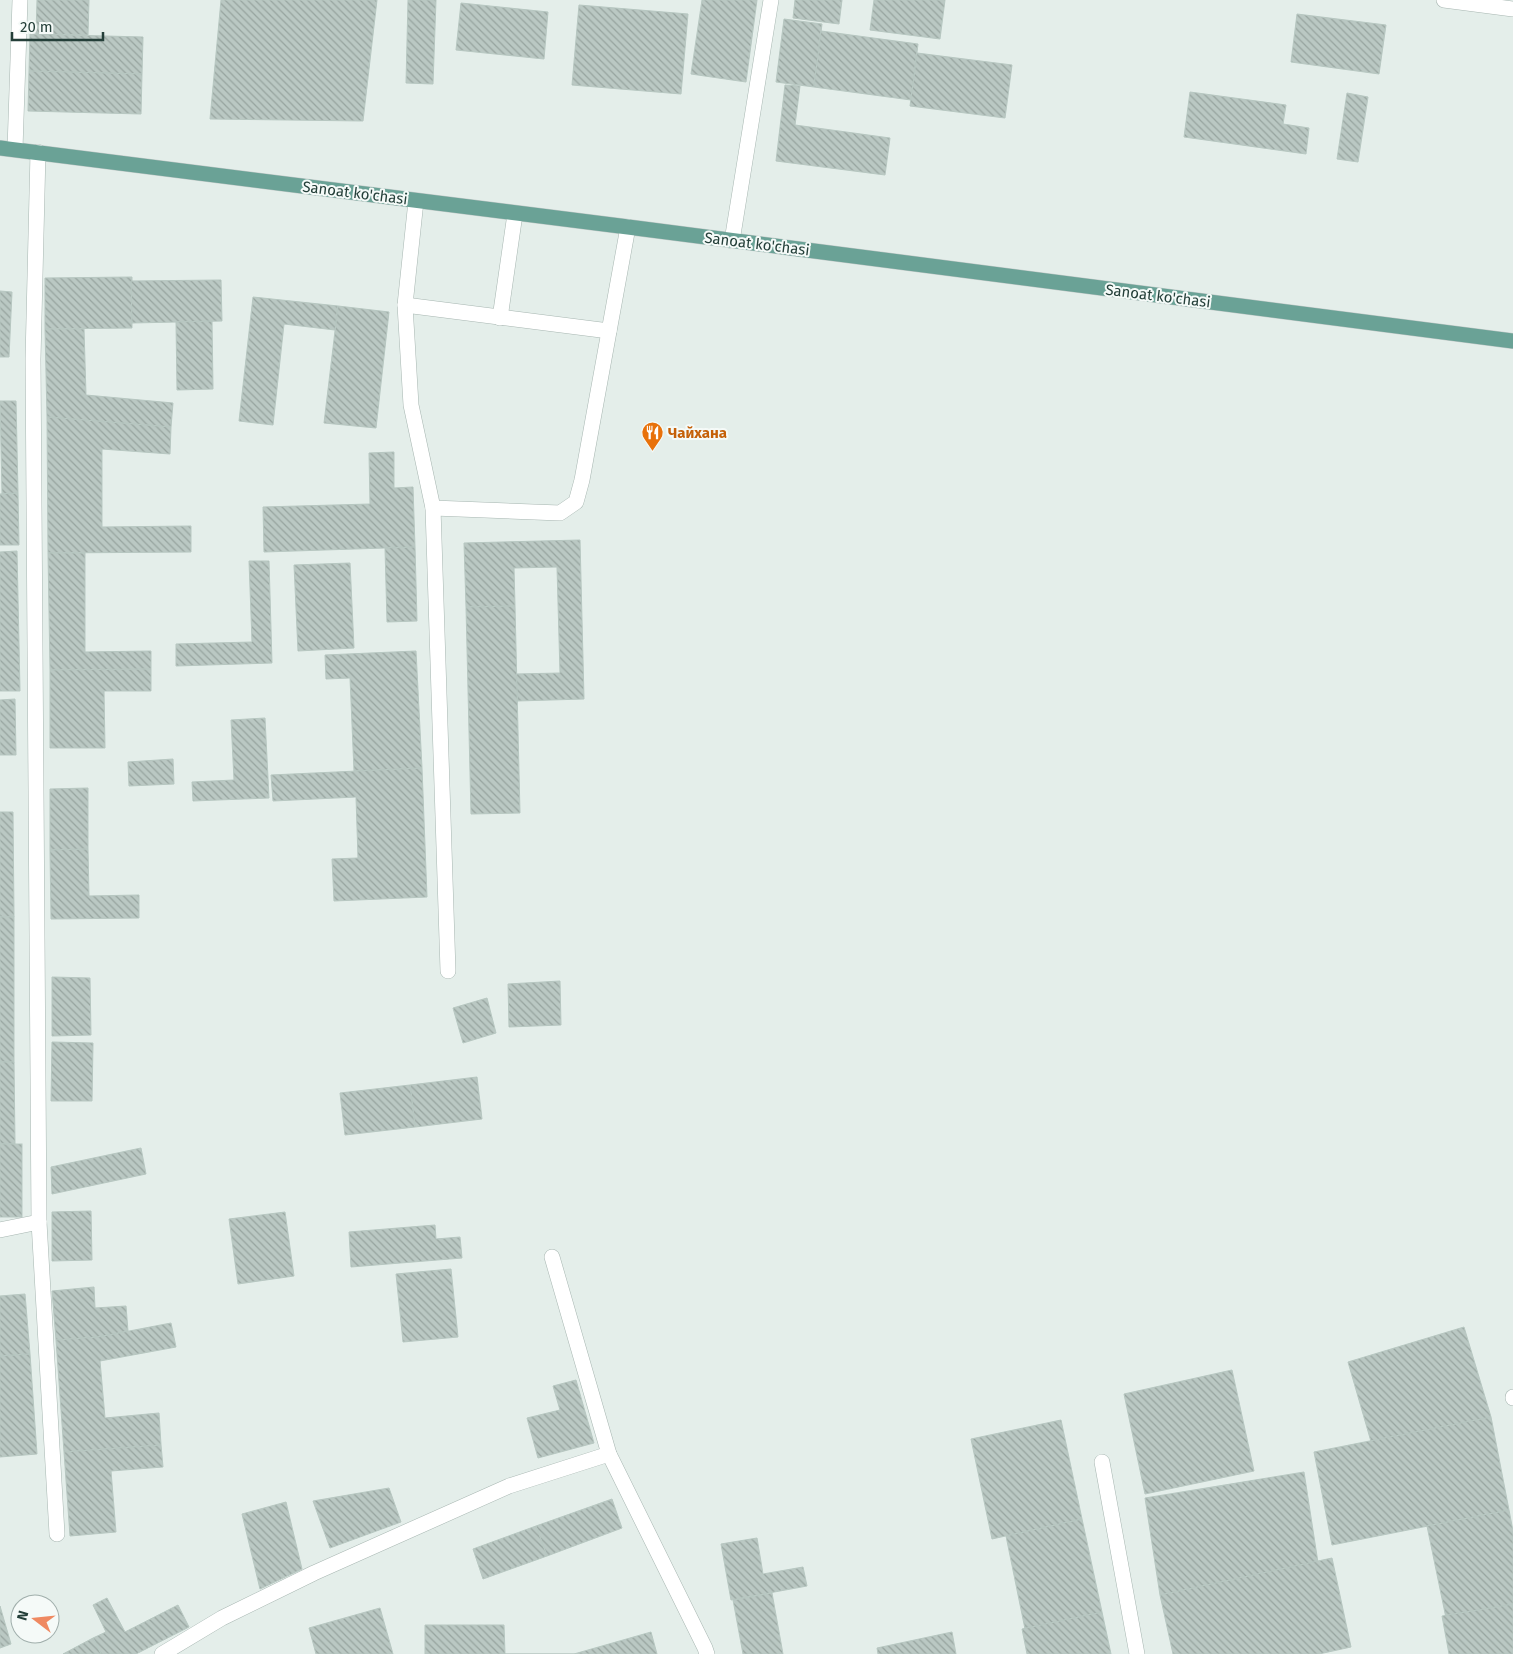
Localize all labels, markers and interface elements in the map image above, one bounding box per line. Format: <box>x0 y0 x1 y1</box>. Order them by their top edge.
scale bar <box>12 10 104 42</box>
text: 20 m <box>20 18 53 36</box>
street label: Sanoat ko'chasi <box>301 178 409 208</box>
street label: Sanoat ko'chasi <box>703 229 811 259</box>
street label: Sanoat ko'chasi <box>1104 281 1212 311</box>
restaurant icon: Чайхана <box>640 421 664 452</box>
place label: Чайхана <box>668 424 727 442</box>
north arrow <box>10 1594 60 1644</box>
text: N <box>14 1609 32 1622</box>

